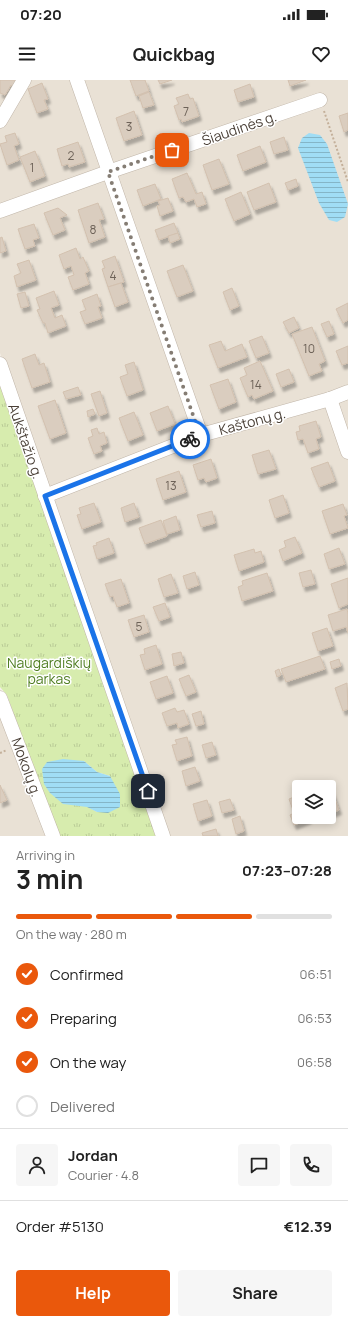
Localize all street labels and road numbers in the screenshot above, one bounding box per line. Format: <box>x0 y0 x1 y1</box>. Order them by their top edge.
street label: Šiaudinės g. <box>199 106 279 150</box>
street label: Aukštažio g. <box>4 401 48 481</box>
street label: Kaštonų g. <box>217 403 287 439</box>
street label: Mokolų g. <box>8 735 46 799</box>

